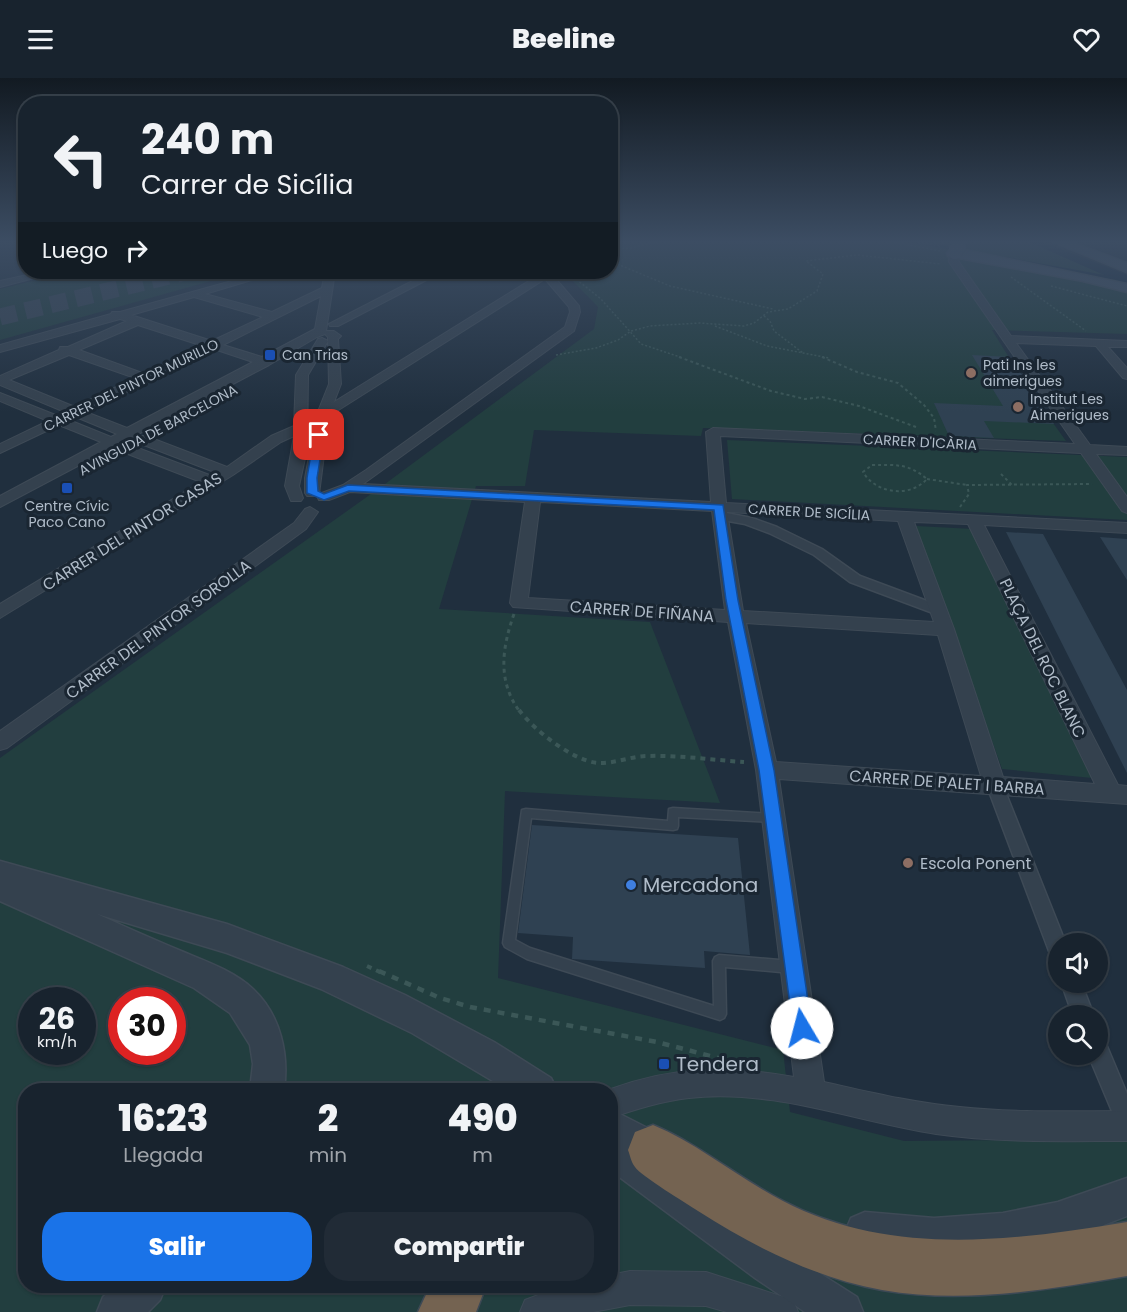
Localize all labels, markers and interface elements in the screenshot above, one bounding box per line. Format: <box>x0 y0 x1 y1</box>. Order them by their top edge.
text: Beeline <box>512 20 615 57</box>
icon: menu <box>24 23 57 56</box>
icon: heart <box>1070 23 1103 56</box>
text: 240 m <box>141 110 274 169</box>
icon: left <box>42 120 120 198</box>
text: Carrer de Sicília <box>141 166 354 203</box>
icon: right <box>120 234 153 267</box>
text: Luego <box>42 235 108 266</box>
street label: CARRER DEL PINTOR MURILLO <box>40 334 222 436</box>
place label: Can Trias <box>282 345 348 365</box>
marker: Can Trias <box>263 348 277 362</box>
place label: Pati Ins les aimerigues <box>983 355 1062 391</box>
marker: Pati Ins les aimerigues <box>964 366 978 380</box>
street label: AVINGUDA DE BARCELONA <box>75 380 241 480</box>
place label: Institut Les Aimerigues <box>1030 389 1109 425</box>
marker: Institut Les Aimerigues <box>1011 400 1025 414</box>
pin <box>293 409 344 460</box>
icon: arrive <box>302 418 335 451</box>
street label: CARRER D'ICÀRIA <box>863 429 977 455</box>
street label: CARRER DEL PINTOR CASAS <box>38 467 227 596</box>
marker: Centre Cívic Paco Cano <box>60 481 74 495</box>
place label: Centre Cívic Paco Cano <box>24 496 110 532</box>
street label: CARRER DE SICÍLIA <box>747 499 871 525</box>
street label: CARRER DEL PINTOR SOROLLA <box>61 554 256 705</box>
street label: PLAÇA DEL ROC BLANC <box>994 574 1091 742</box>
street label: CARRER DE FIÑANA <box>569 595 715 628</box>
street label: CARRER DE PALET I BARBA <box>848 764 1046 801</box>
place label: Escola Ponent <box>920 852 1031 875</box>
marker: Escola Ponent <box>901 856 915 870</box>
place label: Mercadona <box>643 871 758 899</box>
marker: Mercadona <box>624 878 638 892</box>
map controls <box>1048 933 1108 1065</box>
button: sound <box>1048 933 1108 993</box>
speed limit sign: 30 <box>108 987 186 1065</box>
position arrow <box>770 996 834 1060</box>
text: 26 <box>39 997 75 1040</box>
button: search <box>1048 1005 1108 1065</box>
text: km/h <box>37 1031 77 1052</box>
place label: Tendera <box>676 1050 759 1078</box>
marker: Tendera <box>657 1057 671 1071</box>
text: 16:23 <box>118 1093 208 1144</box>
text: 2 <box>318 1093 338 1144</box>
text: 490 <box>447 1093 518 1144</box>
text: Llegada <box>123 1141 203 1169</box>
text: min <box>309 1141 347 1169</box>
text: m <box>472 1141 493 1169</box>
button: Salir <box>42 1212 312 1281</box>
button: Compartir <box>324 1212 594 1281</box>

